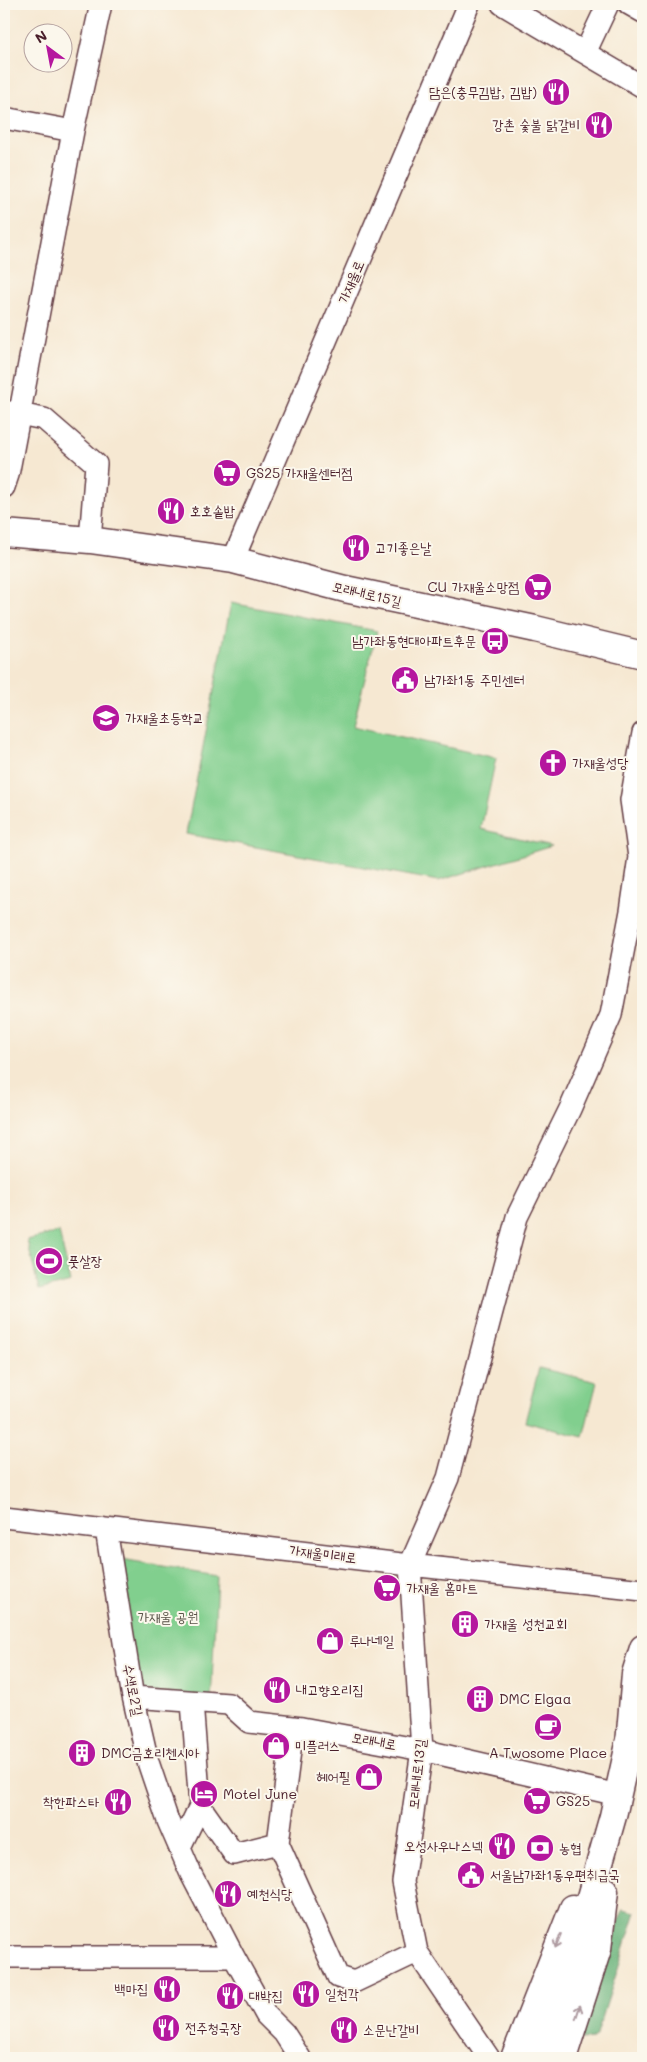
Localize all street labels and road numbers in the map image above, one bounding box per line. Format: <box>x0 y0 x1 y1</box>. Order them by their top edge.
street label: 가재울로 <box>333 257 368 306</box>
street label: 모래내로15길 <box>331 576 404 611</box>
street label: 가재울미래로 <box>288 1540 358 1567</box>
street label: 수색로2길 <box>119 1662 148 1718</box>
street label: 모래내로 <box>350 1727 398 1754</box>
street label: 모래내로13길 <box>403 1737 430 1810</box>

